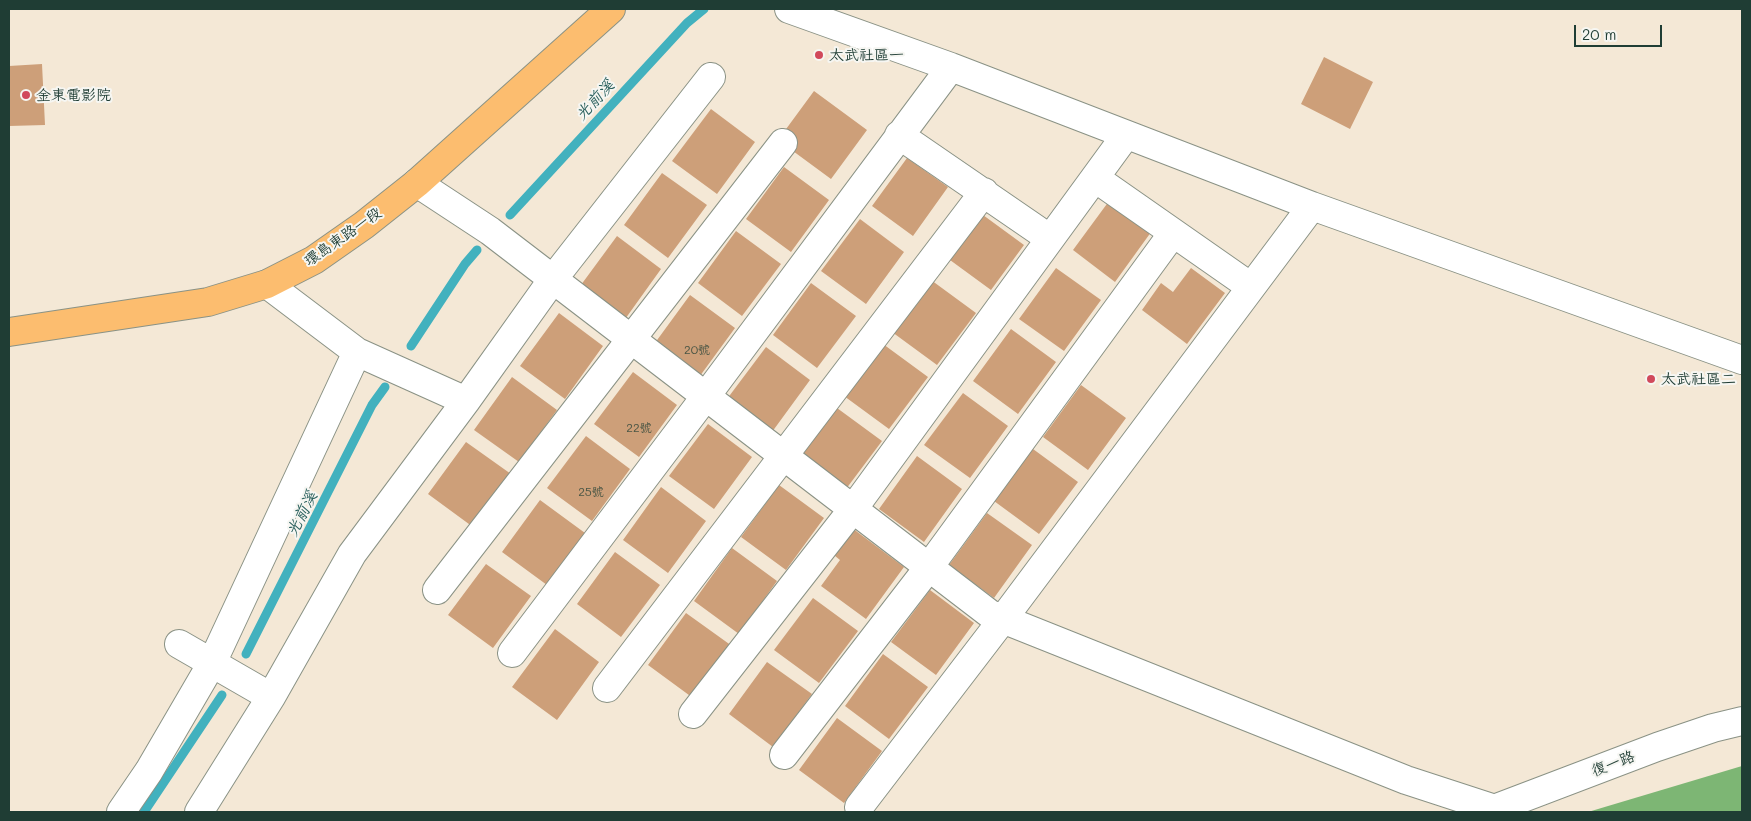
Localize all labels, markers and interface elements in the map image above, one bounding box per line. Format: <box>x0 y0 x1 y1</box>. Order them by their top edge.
scale bar <box>1576 15 1664 47</box>
text: 20 m <box>1582 24 1616 44</box>
place label: 太武社區一 <box>829 46 904 64</box>
marker: 太武社區一 <box>813 49 825 61</box>
water label: 光前溪 <box>572 76 618 124</box>
place label: 金東電影院 <box>36 86 111 104</box>
marker: 金東電影院 <box>20 89 32 101</box>
street label: 環島東路一段 <box>301 204 385 270</box>
house number: 20號 <box>684 343 710 357</box>
place label: 太武社區二 <box>1661 370 1736 388</box>
marker: 太武社區二 <box>1645 373 1657 385</box>
house number: 22號 <box>626 421 652 435</box>
house number: 25號 <box>578 485 604 499</box>
water label: 光前溪 <box>283 488 321 540</box>
street label: 復一路 <box>1589 748 1637 780</box>

